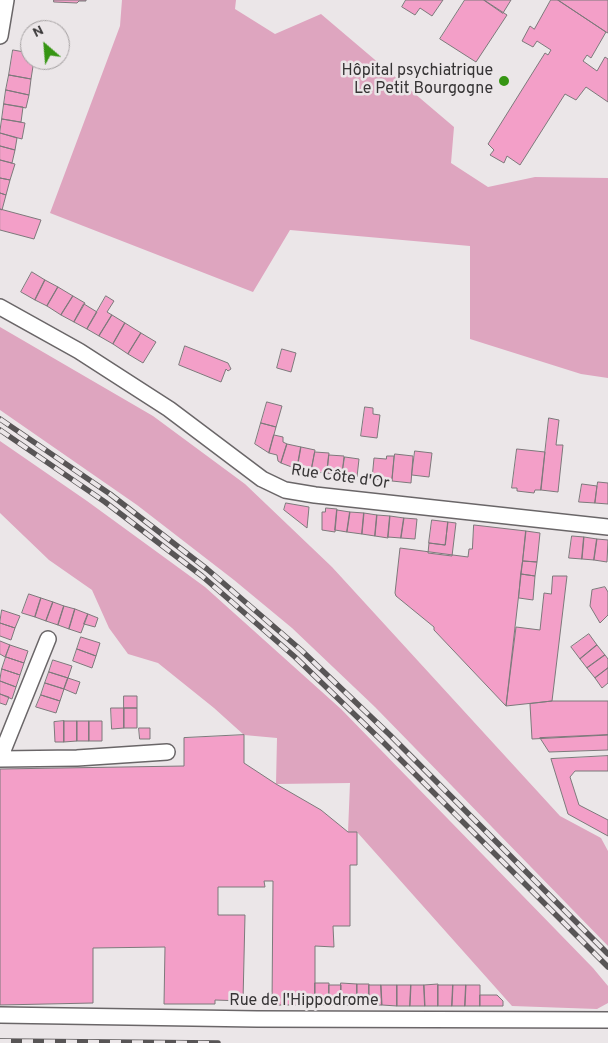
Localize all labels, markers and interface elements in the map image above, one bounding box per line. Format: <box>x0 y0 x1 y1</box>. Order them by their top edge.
north arrow <box>20 20 70 70</box>
text: N <box>30 22 47 42</box>
place label: Hôpital psychiatrique Le Petit Bourgogne <box>341 62 493 100</box>
marker: Hôpital psychiatrique Le Petit Bourgogne <box>497 74 511 88</box>
street label: Rue Côte d'Or <box>289 462 391 494</box>
street label: Rue de l'Hippodrome <box>229 992 379 1012</box>

